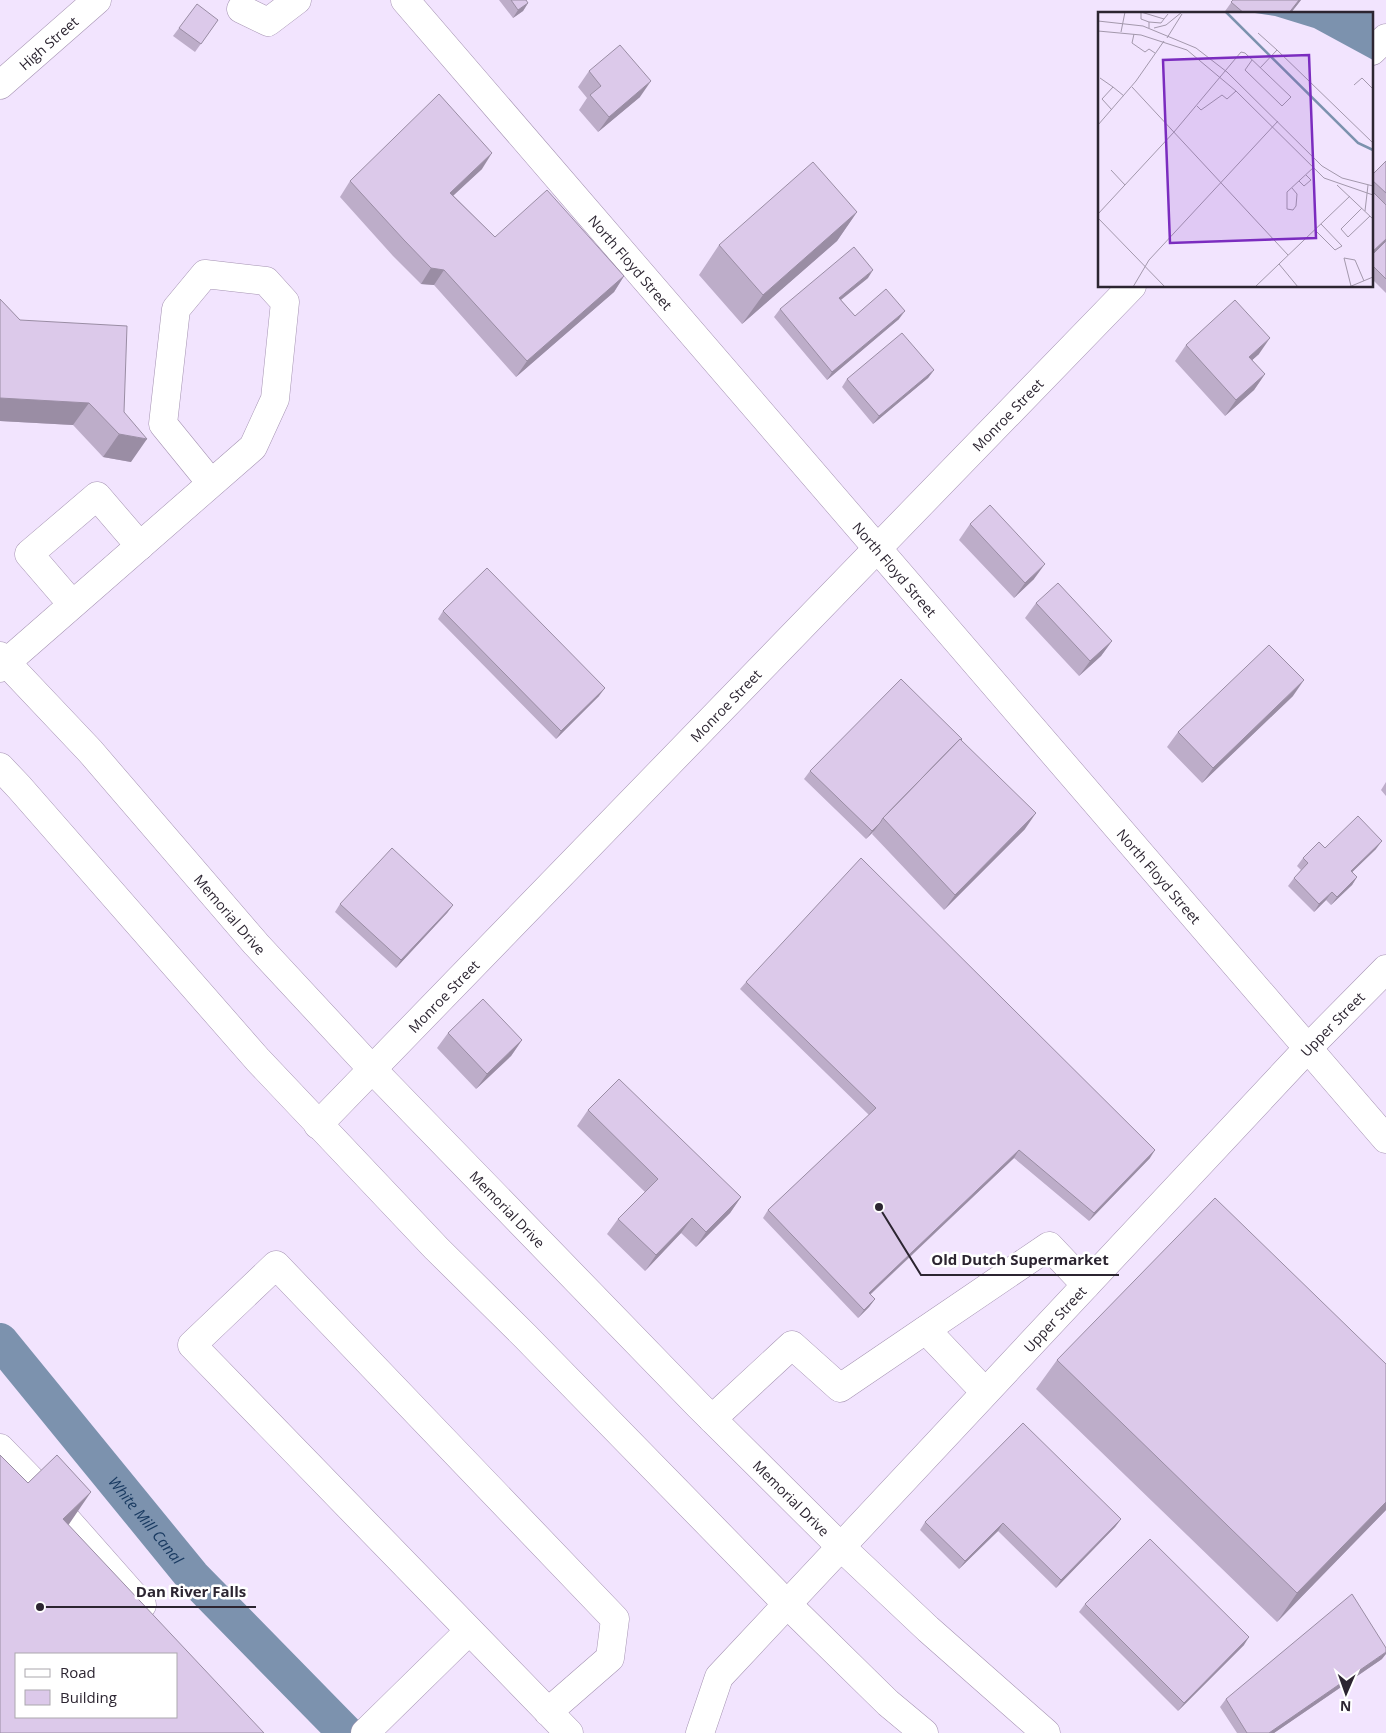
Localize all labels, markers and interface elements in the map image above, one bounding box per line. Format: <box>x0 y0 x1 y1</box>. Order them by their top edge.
street label: High Street <box>14 12 82 74</box>
inset map <box>1098 12 1374 288</box>
street label: North Floyd Street <box>585 211 677 314</box>
street label: Monroe Street <box>968 374 1047 455</box>
street label: North Floyd Street <box>849 518 941 621</box>
street label: Monroe Street <box>686 665 765 746</box>
street label: North Floyd Street <box>1113 824 1206 927</box>
street label: Memorial Drive <box>190 870 270 958</box>
street label: Monroe Street <box>404 955 483 1036</box>
street label: Upper Street <box>1296 987 1368 1060</box>
street label: Memorial Drive <box>466 1166 550 1252</box>
callout: Old Dutch Supermarket <box>921 1245 1119 1275</box>
text: Old Dutch Supermarket <box>931 1249 1109 1269</box>
street label: Upper Street <box>1019 1282 1090 1356</box>
street label: Memorial Drive <box>749 1456 834 1540</box>
water label: White Mill Canal <box>104 1472 189 1569</box>
callout: Dan River Falls <box>126 1577 256 1607</box>
text: Dan River Falls <box>136 1581 246 1601</box>
legend <box>15 1653 178 1718</box>
text: Road <box>60 1662 96 1682</box>
north arrow <box>1321 1668 1371 1718</box>
text: Building <box>60 1687 117 1707</box>
text: N <box>1340 1697 1352 1716</box>

